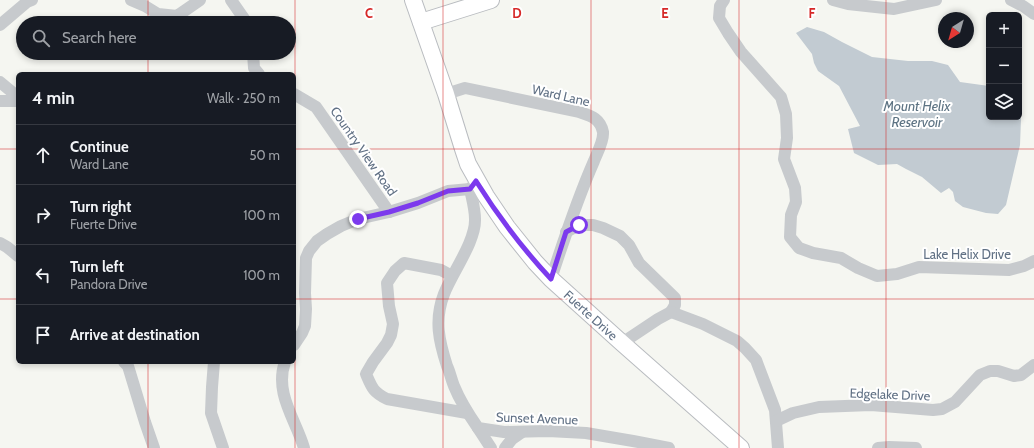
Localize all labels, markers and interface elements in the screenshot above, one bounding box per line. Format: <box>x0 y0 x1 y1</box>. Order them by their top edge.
text: C <box>365 5 373 21</box>
text: D <box>512 5 522 21</box>
text: E <box>661 5 669 21</box>
text: F <box>809 5 816 21</box>
north arrow <box>938 12 974 48</box>
map controls <box>986 12 1022 120</box>
button: + <box>986 12 1022 48</box>
search box <box>16 16 296 60</box>
icon: search <box>30 27 52 49</box>
text: Search here <box>62 29 137 47</box>
button: − <box>986 48 1022 84</box>
street label: Ward Lane <box>531 81 592 109</box>
button: layers <box>986 84 1022 120</box>
text: 4 min <box>32 88 75 108</box>
text: Walk · 250 m <box>207 90 280 106</box>
water label: Mount Helix Reservoir <box>882 97 951 131</box>
street label: Country View Road <box>327 103 401 199</box>
text: Continue <box>70 138 129 156</box>
icon: ahead <box>32 144 54 166</box>
text: 50 m <box>250 147 280 163</box>
text: Ward Lane <box>70 156 129 172</box>
text: Turn right <box>70 198 131 216</box>
icon: right <box>32 204 54 226</box>
text: 100 m <box>243 207 280 223</box>
route end <box>349 210 367 228</box>
text: Fuerte Drive <box>70 216 137 232</box>
route start <box>570 216 588 234</box>
street label: Lake Helix Drive <box>923 246 1011 262</box>
text: Turn left <box>70 258 124 276</box>
icon: left <box>32 264 54 286</box>
text: 100 m <box>243 267 280 283</box>
text: Pandora Drive <box>70 276 147 292</box>
street label: Fuerte Drive <box>561 287 621 344</box>
icon: arrive <box>32 324 54 346</box>
text: Arrive at destination <box>70 326 200 344</box>
street label: Edgelake Drive <box>849 385 931 403</box>
street label: Sunset Avenue <box>496 409 579 427</box>

